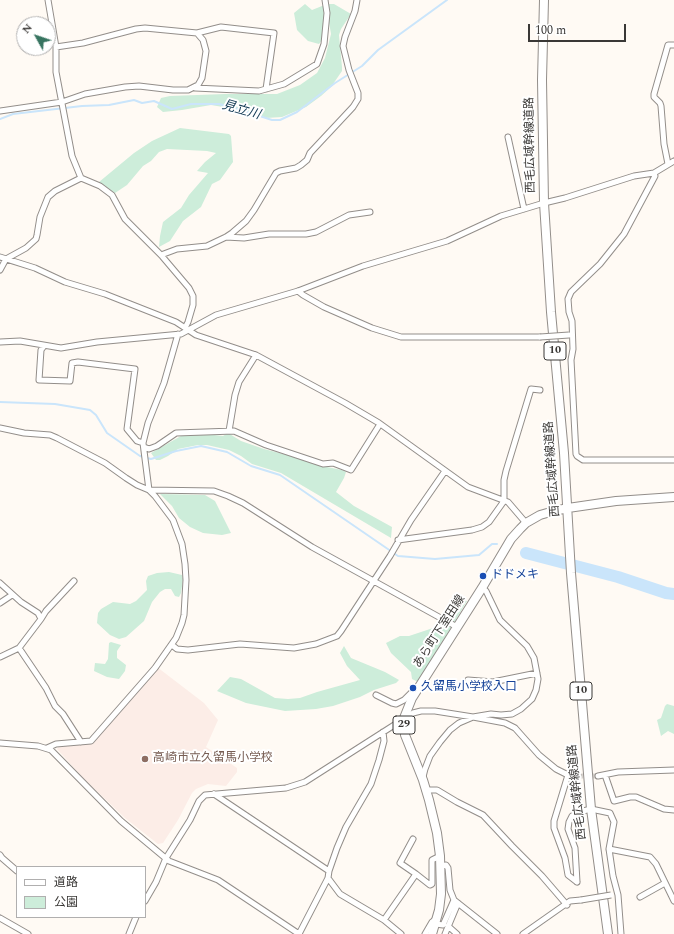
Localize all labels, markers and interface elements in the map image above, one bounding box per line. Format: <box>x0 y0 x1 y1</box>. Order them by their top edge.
north arrow <box>16 16 56 56</box>
scale bar <box>530 16 628 42</box>
text: N <box>18 20 37 38</box>
text: 100 m <box>535 21 566 40</box>
street label: 西毛広域幹線道路 <box>523 97 539 193</box>
water label: 見立川 <box>220 98 262 124</box>
road number: 10 <box>544 342 566 360</box>
street label: 西毛広域幹線道路 <box>542 421 564 517</box>
place label: ドドメキ <box>491 569 539 583</box>
marker: ドドメキ <box>478 571 488 581</box>
street label: あら町下室田線 <box>411 593 469 671</box>
place label: 久留馬小学校入口 <box>421 681 517 695</box>
road number: 10 <box>570 682 592 700</box>
marker: 久留馬小学校入口 <box>408 683 418 693</box>
road number: 29 <box>393 716 415 734</box>
street label: 西毛広域幹線道路 <box>566 744 590 840</box>
place label: 高崎市立久留馬小学校 <box>153 752 273 766</box>
marker: 高崎市立久留馬小学校 <box>140 754 150 764</box>
legend <box>16 866 146 918</box>
text: 道路 <box>54 873 78 892</box>
text: 公園 <box>54 893 78 912</box>

